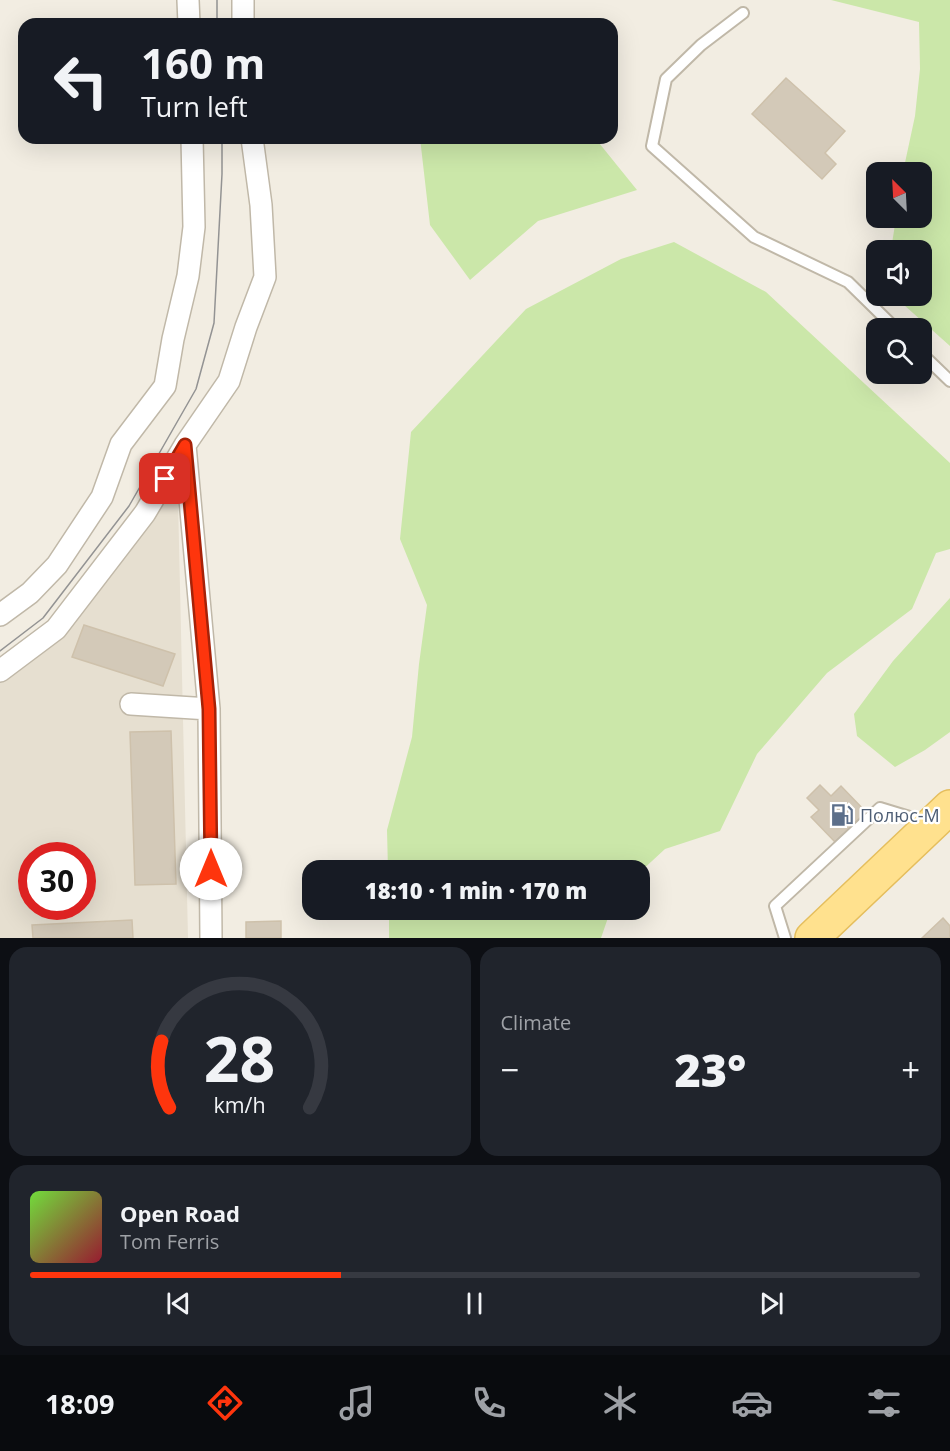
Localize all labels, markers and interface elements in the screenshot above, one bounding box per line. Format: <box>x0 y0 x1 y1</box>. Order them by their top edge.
text: 160 m <box>141 34 265 91</box>
icon: left <box>42 42 120 120</box>
text: Turn left <box>141 88 248 125</box>
north arrow <box>866 162 932 228</box>
map controls <box>866 162 932 384</box>
button: sound <box>866 240 932 306</box>
button: search <box>866 318 932 384</box>
pin <box>139 453 190 504</box>
icon: arrive <box>148 462 181 495</box>
fuel station icon: Полюс-М <box>829 802 855 828</box>
place label: Полюс-М <box>860 803 940 827</box>
position arrow <box>179 837 243 901</box>
speed limit sign: 30 <box>18 842 96 920</box>
text: 18:10 · 1 min · 170 m <box>365 875 587 905</box>
text: Climate <box>501 1009 571 1036</box>
text: 28 <box>204 1015 275 1100</box>
text: 23° <box>674 1039 746 1100</box>
text: − <box>501 1047 519 1092</box>
text: + <box>901 1047 920 1092</box>
text: km/h <box>214 1091 266 1120</box>
text: Open Road <box>120 1198 240 1228</box>
text: Tom Ferris <box>120 1228 219 1255</box>
icon: previous <box>162 1287 195 1320</box>
icon: pause <box>458 1287 491 1320</box>
icon: next <box>755 1287 788 1320</box>
icon: directions <box>204 1382 246 1424</box>
icon: music <box>336 1382 378 1424</box>
icon: phone <box>468 1382 510 1424</box>
icon: climate <box>599 1382 641 1424</box>
icon: car <box>731 1382 773 1424</box>
icon: filters <box>863 1382 905 1424</box>
text: 18:09 <box>45 1385 114 1422</box>

